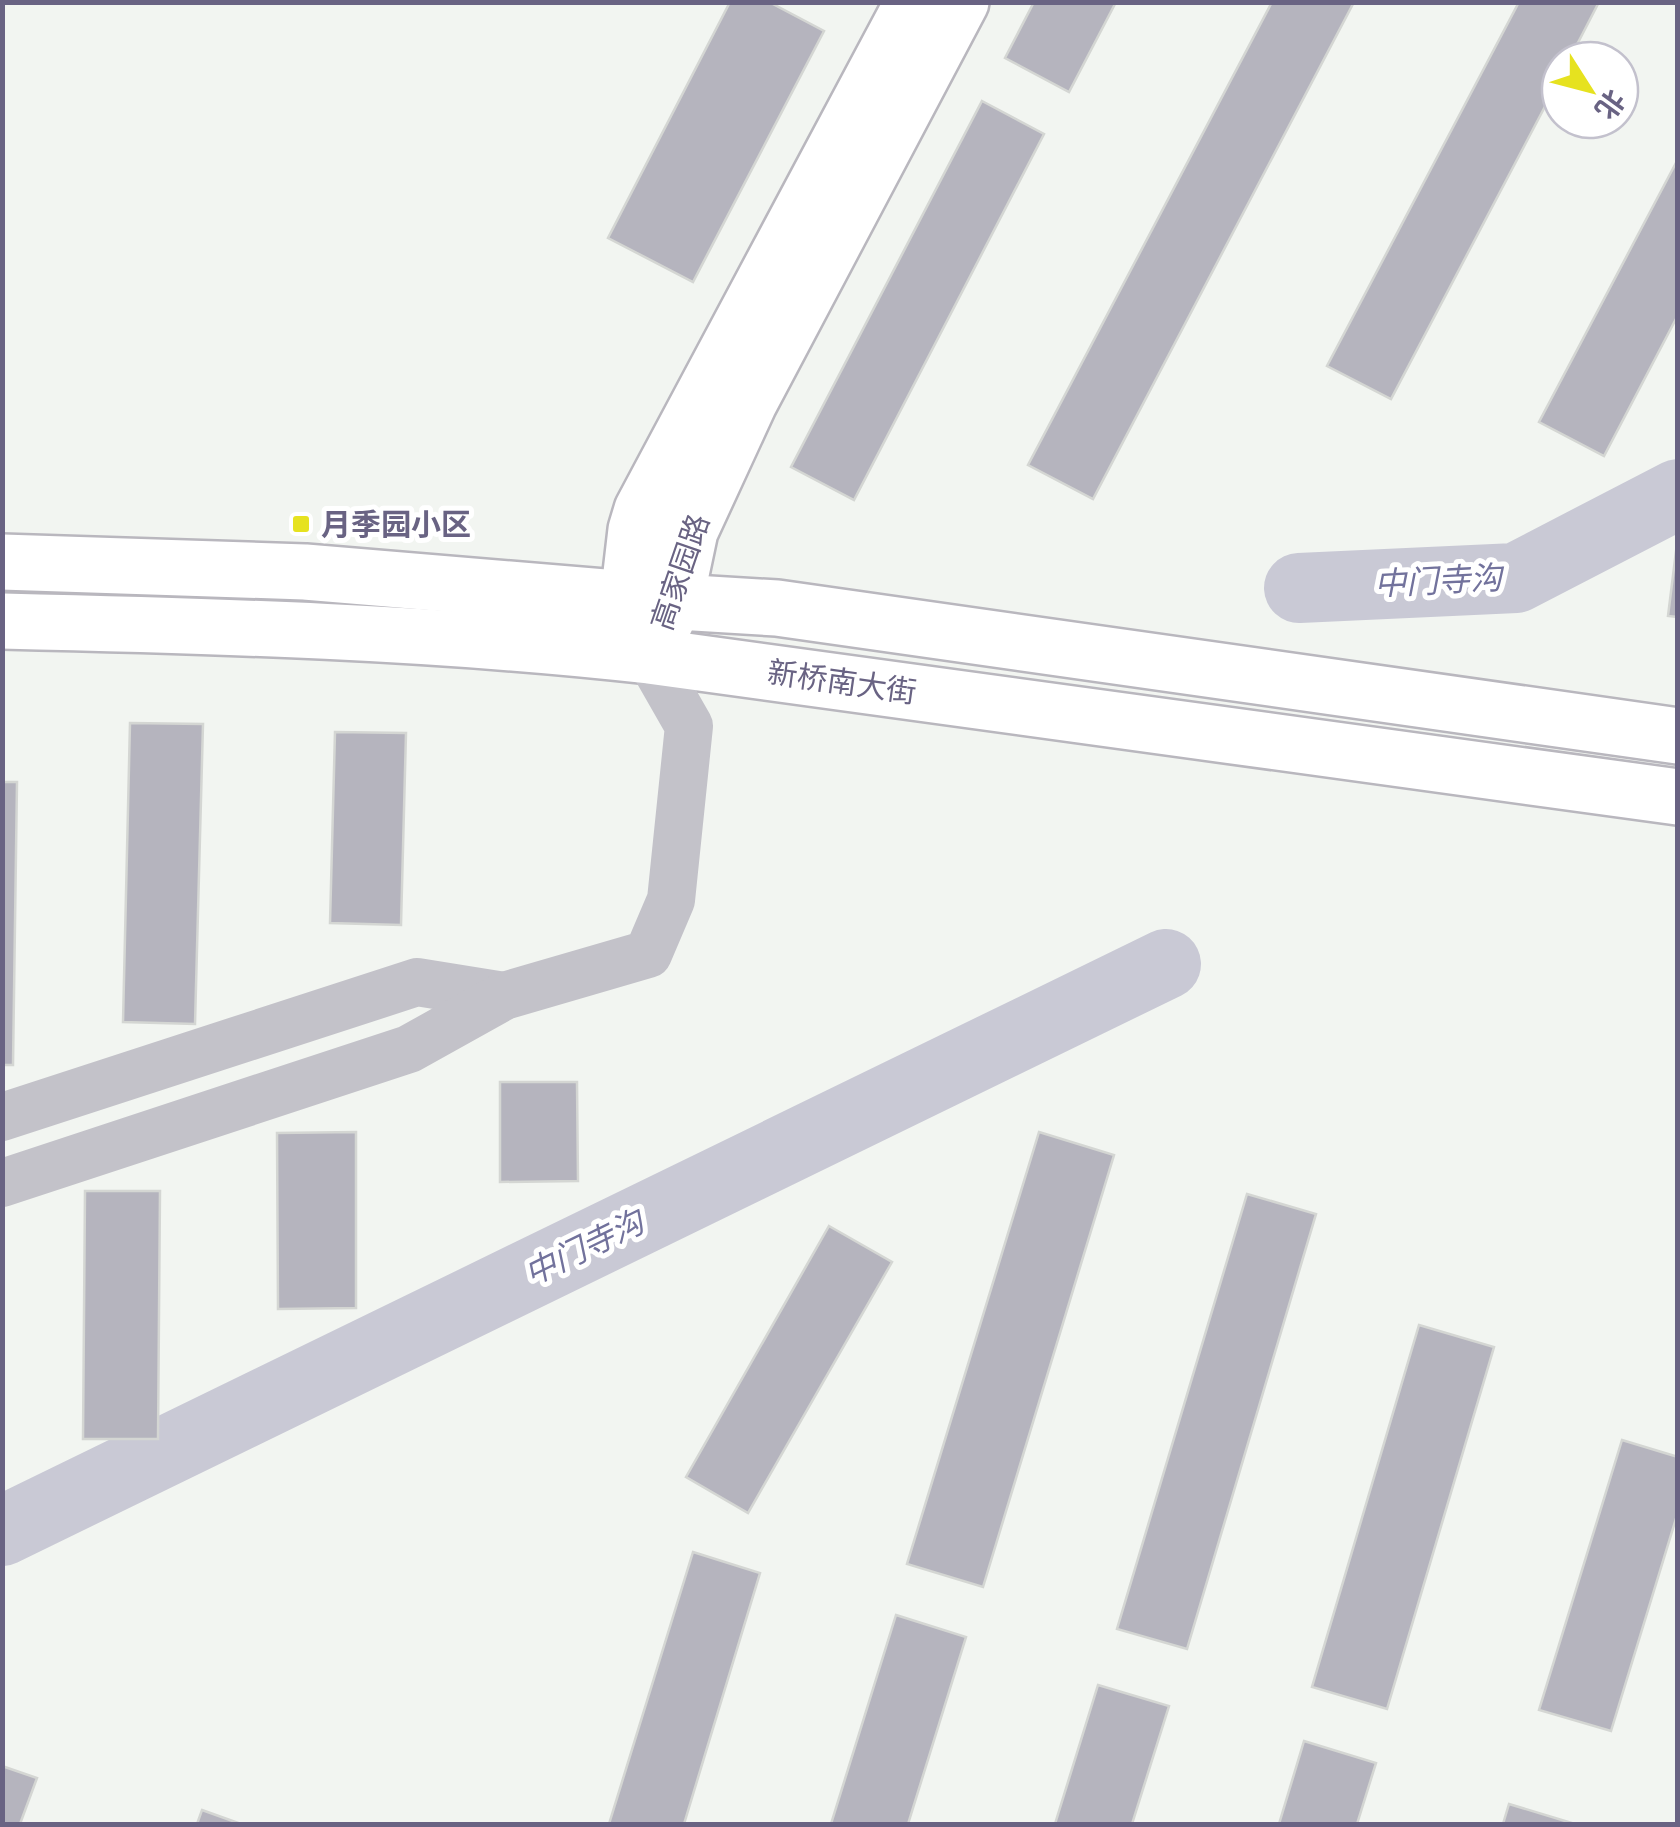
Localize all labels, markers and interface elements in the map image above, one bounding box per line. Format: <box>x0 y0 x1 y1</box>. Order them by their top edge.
north arrow <box>1540 40 1640 140</box>
text: 北 <box>1587 82 1633 127</box>
place label: 月季园小区 <box>321 505 471 544</box>
street label: 高家园路 <box>642 509 718 635</box>
marker: 月季园小区 <box>290 513 312 535</box>
water label: 中门寺沟 <box>1373 557 1506 605</box>
street label: 新桥南大街 <box>765 652 919 712</box>
water label: 中门寺沟 <box>517 1200 653 1295</box>

